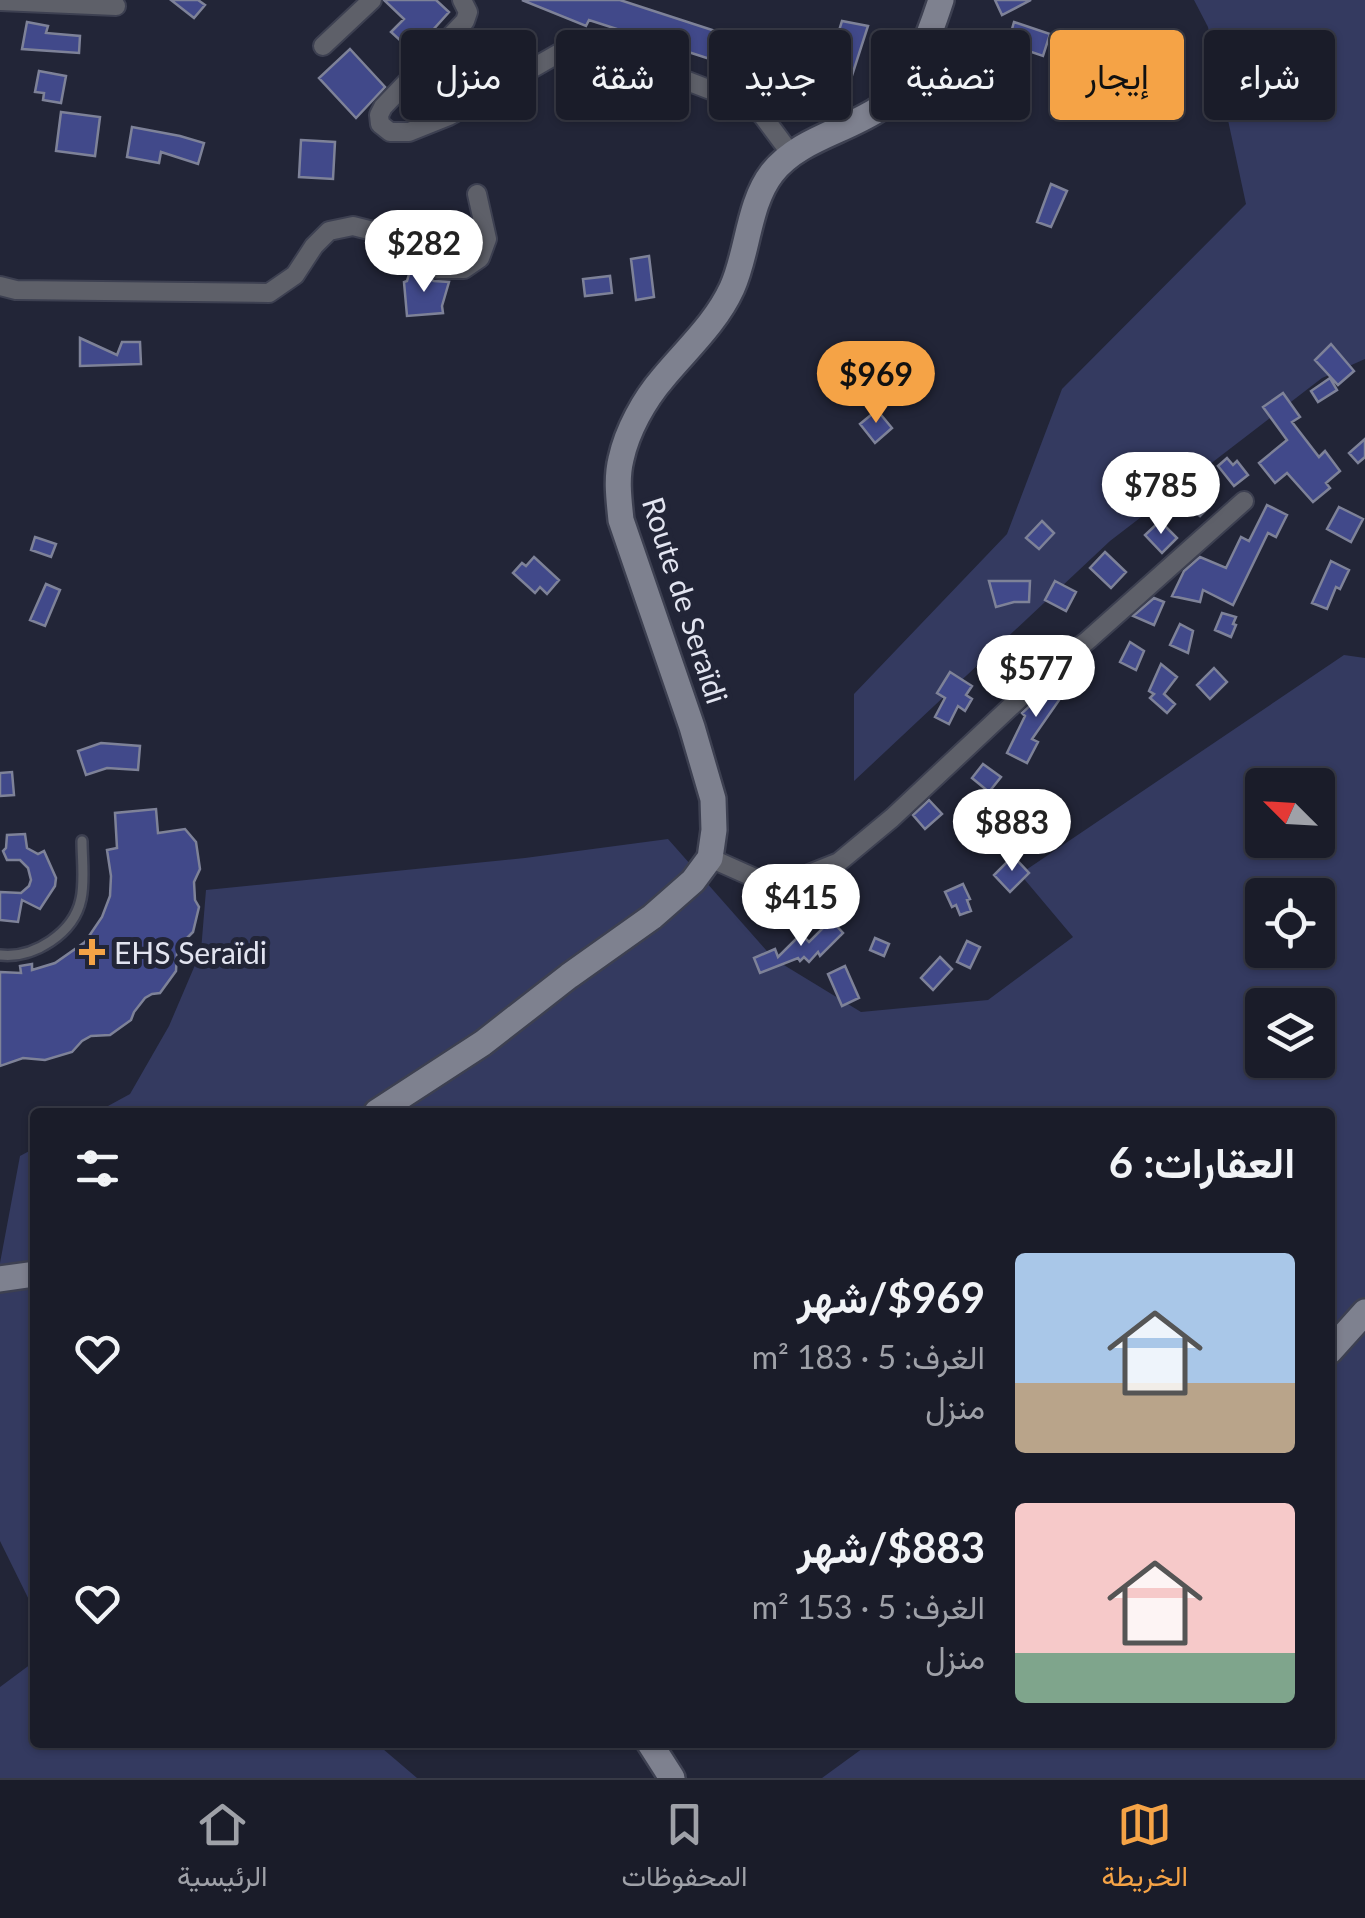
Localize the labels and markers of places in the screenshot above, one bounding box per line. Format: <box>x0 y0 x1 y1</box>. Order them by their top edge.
pin: $282 <box>365 210 483 295</box>
pin: $969 <box>817 341 935 426</box>
pin: $785 <box>1102 452 1220 537</box>
pin: $577 <box>977 635 1095 720</box>
pin: $883 <box>953 789 1071 874</box>
pin: $415 <box>742 864 860 949</box>
place label: EHS Seraïdi <box>114 934 267 970</box>
marker: EHS Seraïdi <box>79 939 105 965</box>

